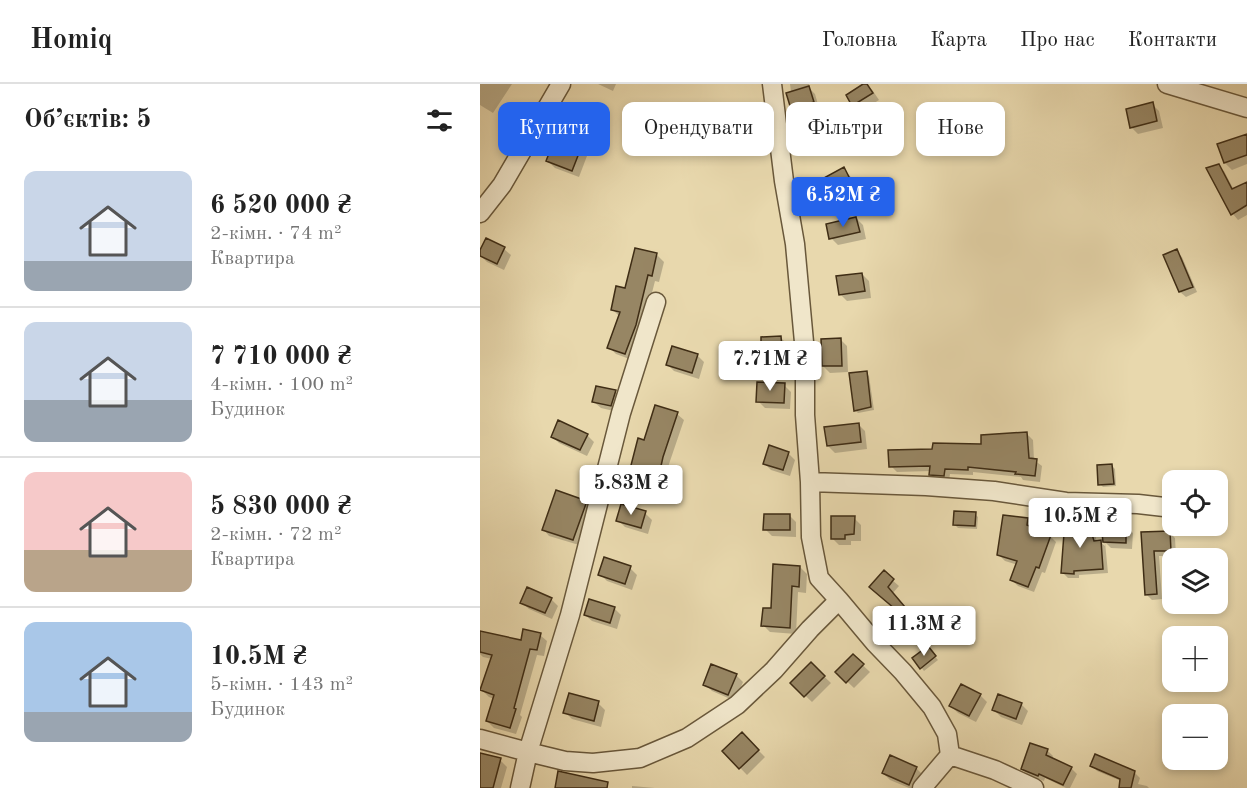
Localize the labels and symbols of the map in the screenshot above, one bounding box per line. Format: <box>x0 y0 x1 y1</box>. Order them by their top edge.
pin: 6.52M ₴ <box>788 177 898 228</box>
pin: 7.71M ₴ <box>715 341 825 392</box>
pin: 5.83M ₴ <box>576 465 686 516</box>
pin: 10.5M ₴ <box>1025 498 1135 549</box>
pin: 11.3M ₴ <box>869 606 979 657</box>

